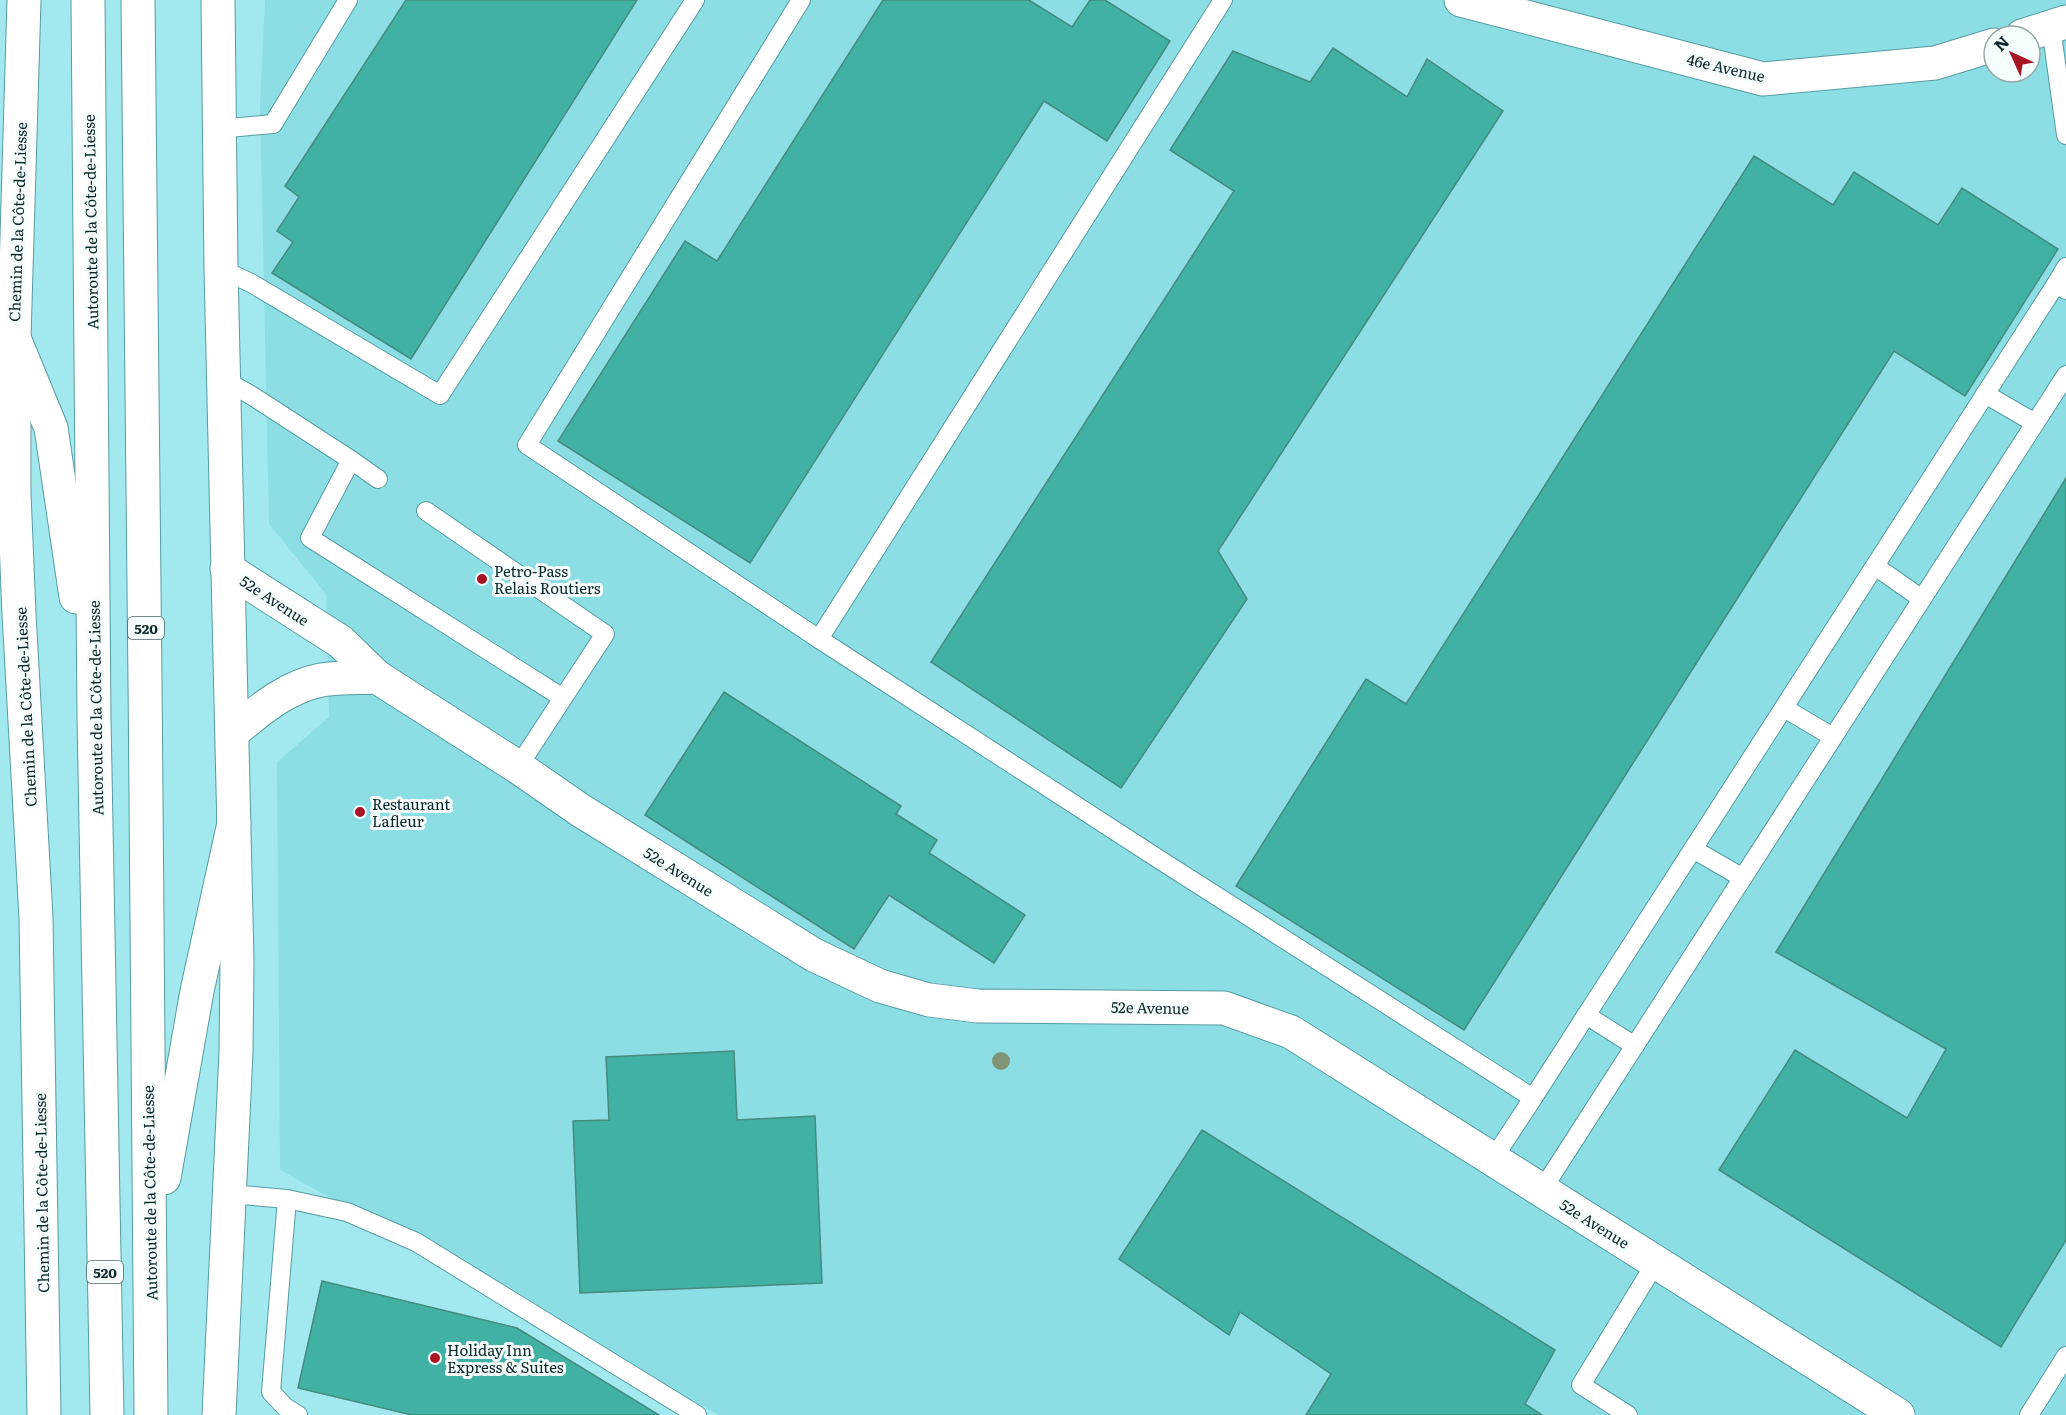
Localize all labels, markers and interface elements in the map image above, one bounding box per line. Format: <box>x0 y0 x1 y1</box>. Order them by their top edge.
north arrow <box>1982 24 2042 84</box>
text: N <box>1987 29 2014 56</box>
street label: 46e Avenue <box>1685 47 1768 87</box>
street label: Autoroute de la Côte-de-Liesse <box>77 114 103 330</box>
street label: Chemin de la Côte-de-Liesse <box>2 121 32 322</box>
place label: Petro-Pass Relais Routiers <box>494 559 601 599</box>
street label: 52e Avenue <box>236 569 314 631</box>
marker: Petro-Pass Relais Routiers <box>475 572 489 586</box>
street label: Autoroute de la Côte-de-Liesse <box>82 600 108 816</box>
street label: Chemin de la Côte-de-Liesse <box>8 606 42 807</box>
road number: 520 <box>128 617 164 639</box>
place label: Restaurant Lafleur <box>372 792 450 832</box>
marker: Restaurant Lafleur <box>353 805 367 819</box>
street label: 52e Avenue <box>640 840 719 902</box>
street label: 52e Avenue <box>1111 995 1190 1019</box>
street label: Autoroute de la Côte-de-Liesse <box>136 1085 162 1301</box>
street label: Chemin de la Côte-de-Liesse <box>28 1093 54 1293</box>
street label: 52e Avenue <box>1556 1192 1635 1254</box>
road number: 520 <box>87 1261 123 1283</box>
place label: Holiday Inn Express & Suites <box>447 1338 564 1378</box>
marker: Holiday Inn Express & Suites <box>428 1351 442 1365</box>

